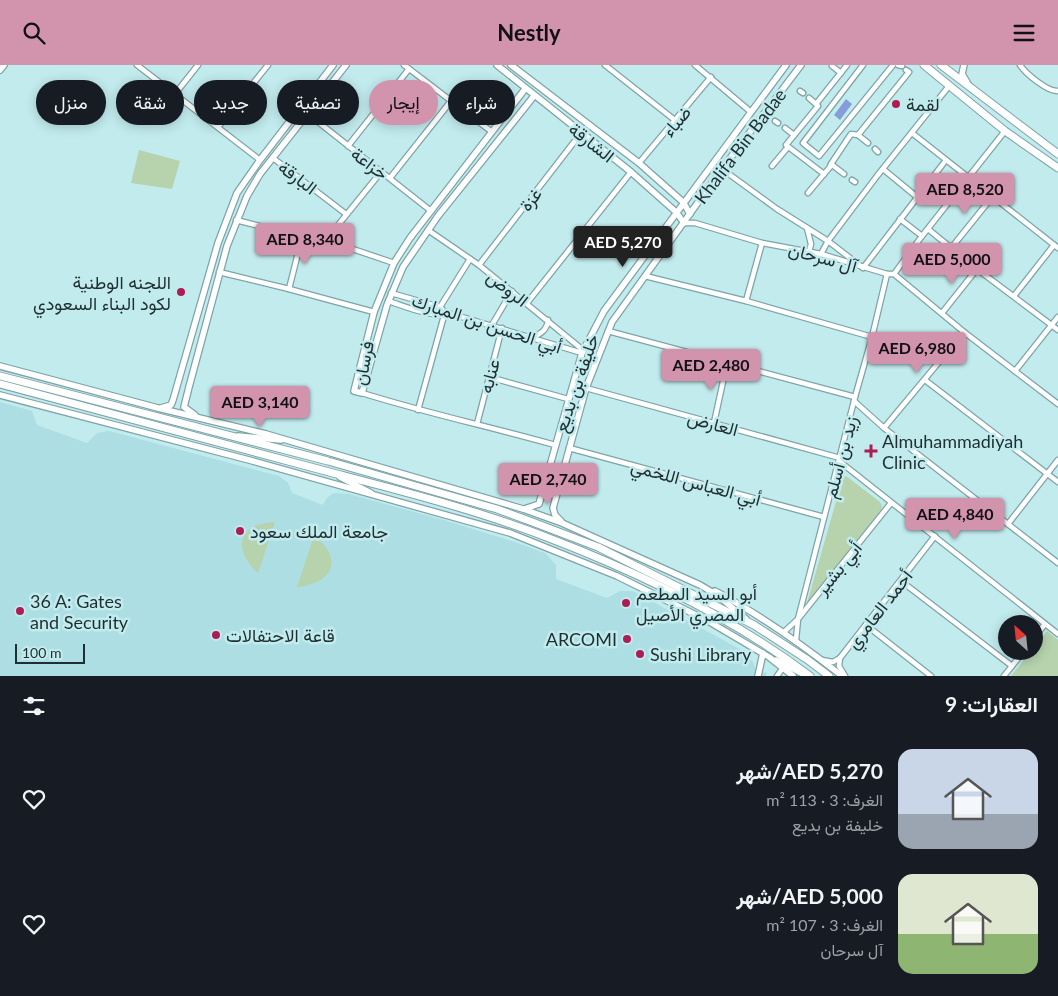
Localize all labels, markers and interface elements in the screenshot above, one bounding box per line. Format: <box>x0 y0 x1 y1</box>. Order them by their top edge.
icon: search <box>20 19 48 47</box>
text: Nestly <box>497 19 561 46</box>
icon: menu <box>1010 19 1038 47</box>
chip: منزل <box>36 80 106 125</box>
chip: شقة <box>116 80 184 125</box>
chip: جديد <box>194 80 267 125</box>
chip: تصفية <box>277 80 359 125</box>
chip: إيجار <box>369 80 438 125</box>
chip: شراء <box>448 80 515 125</box>
street label: Khalifa Bin Badae <box>689 84 791 208</box>
place label: لقمة <box>906 93 940 115</box>
marker: لقمة <box>890 98 902 110</box>
street label: ضباء <box>657 101 695 141</box>
street label: الشارقة <box>564 117 619 167</box>
street label: خزاعة <box>347 142 393 185</box>
street label: البارقة <box>274 155 322 199</box>
pin: AED 8,520 <box>908 173 1022 215</box>
text: AED 8,520 <box>926 179 1004 198</box>
street label: غزة <box>514 183 547 216</box>
pin: AED 8,340 <box>248 223 362 265</box>
pin: AED 5,270 <box>566 225 680 268</box>
text: AED 8,340 <box>266 229 344 248</box>
text: AED 5,270 <box>584 232 662 251</box>
street label: آل سرحان <box>786 237 862 278</box>
pin: AED 5,000 <box>895 243 1009 285</box>
text: AED 5,000 <box>913 249 991 268</box>
street label: الروض <box>482 265 533 312</box>
place label: اللجنه الوطنية لكود البناء السعودي <box>33 271 171 319</box>
marker: اللجنه الوطنية لكود البناء السعودي <box>175 286 187 298</box>
street label: أبي الحسن بن المبارك <box>408 288 565 362</box>
street label: خليفة بن بديع <box>549 331 605 436</box>
pin: AED 6,980 <box>860 331 974 374</box>
text: AED 6,980 <box>878 338 956 357</box>
street label: فرسان <box>348 339 379 387</box>
pin: AED 2,480 <box>654 349 768 391</box>
text: AED 2,480 <box>672 355 750 374</box>
street label: عنابه <box>474 356 504 396</box>
pin: AED 3,140 <box>203 385 317 428</box>
text: AED 3,140 <box>221 392 299 411</box>
street label: العارض <box>685 406 741 441</box>
street label: زيد بن أسلم <box>818 413 863 501</box>
place label: Almuhammadiyah Clinic <box>882 430 1023 473</box>
marker: Almuhammadiyah Clinic <box>864 444 878 458</box>
street label: أبي العباس اللخمي <box>627 454 763 515</box>
pin: AED 2,740 <box>491 463 605 505</box>
text: AED 2,740 <box>509 469 587 488</box>
pin: AED 4,840 <box>898 497 1012 540</box>
text: AED 4,840 <box>916 504 994 523</box>
place label: جامعة الملك سعود <box>250 520 388 543</box>
marker: جامعة الملك سعود <box>234 525 246 537</box>
street label: أبي بشير <box>809 537 870 603</box>
street label: أحمد العامري <box>841 565 921 656</box>
place label: أبو السيد المطعم المصري اﻷصيل <box>636 582 757 630</box>
place label: 36 A: Gates and Security <box>30 590 129 633</box>
marker: أبو السيد المطعم المصري اﻷصيل <box>620 597 632 609</box>
marker: 36 A: Gates and Security <box>14 605 26 617</box>
north arrow <box>998 615 1042 660</box>
map controls <box>998 615 1043 660</box>
place label: قاعة الاحتفالات <box>226 624 335 646</box>
place label: ARCOMI <box>546 628 617 650</box>
marker: قاعة الاحتفالات <box>210 629 222 641</box>
marker: ARCOMI <box>621 633 633 645</box>
scale bar <box>15 641 85 664</box>
place label: Sushi Library <box>650 643 752 665</box>
text: 100 m <box>22 644 61 661</box>
marker: Sushi Library <box>634 648 646 660</box>
text: العقارات: 9 <box>945 691 1038 716</box>
icon: filters <box>20 692 48 720</box>
text: AED 5,270/شهر <box>736 758 883 783</box>
icon: home <box>938 769 998 829</box>
icon: heart <box>20 785 48 813</box>
text: الغرف: 3 · 113 m² <box>766 790 883 809</box>
text: خليفة بن بديع <box>792 815 883 834</box>
text: AED 5,000/شهر <box>736 883 883 908</box>
icon: home <box>938 894 998 954</box>
icon: heart <box>20 910 48 938</box>
text: الغرف: 3 · 107 m² <box>766 915 883 934</box>
text: آل سرحان <box>821 940 883 959</box>

